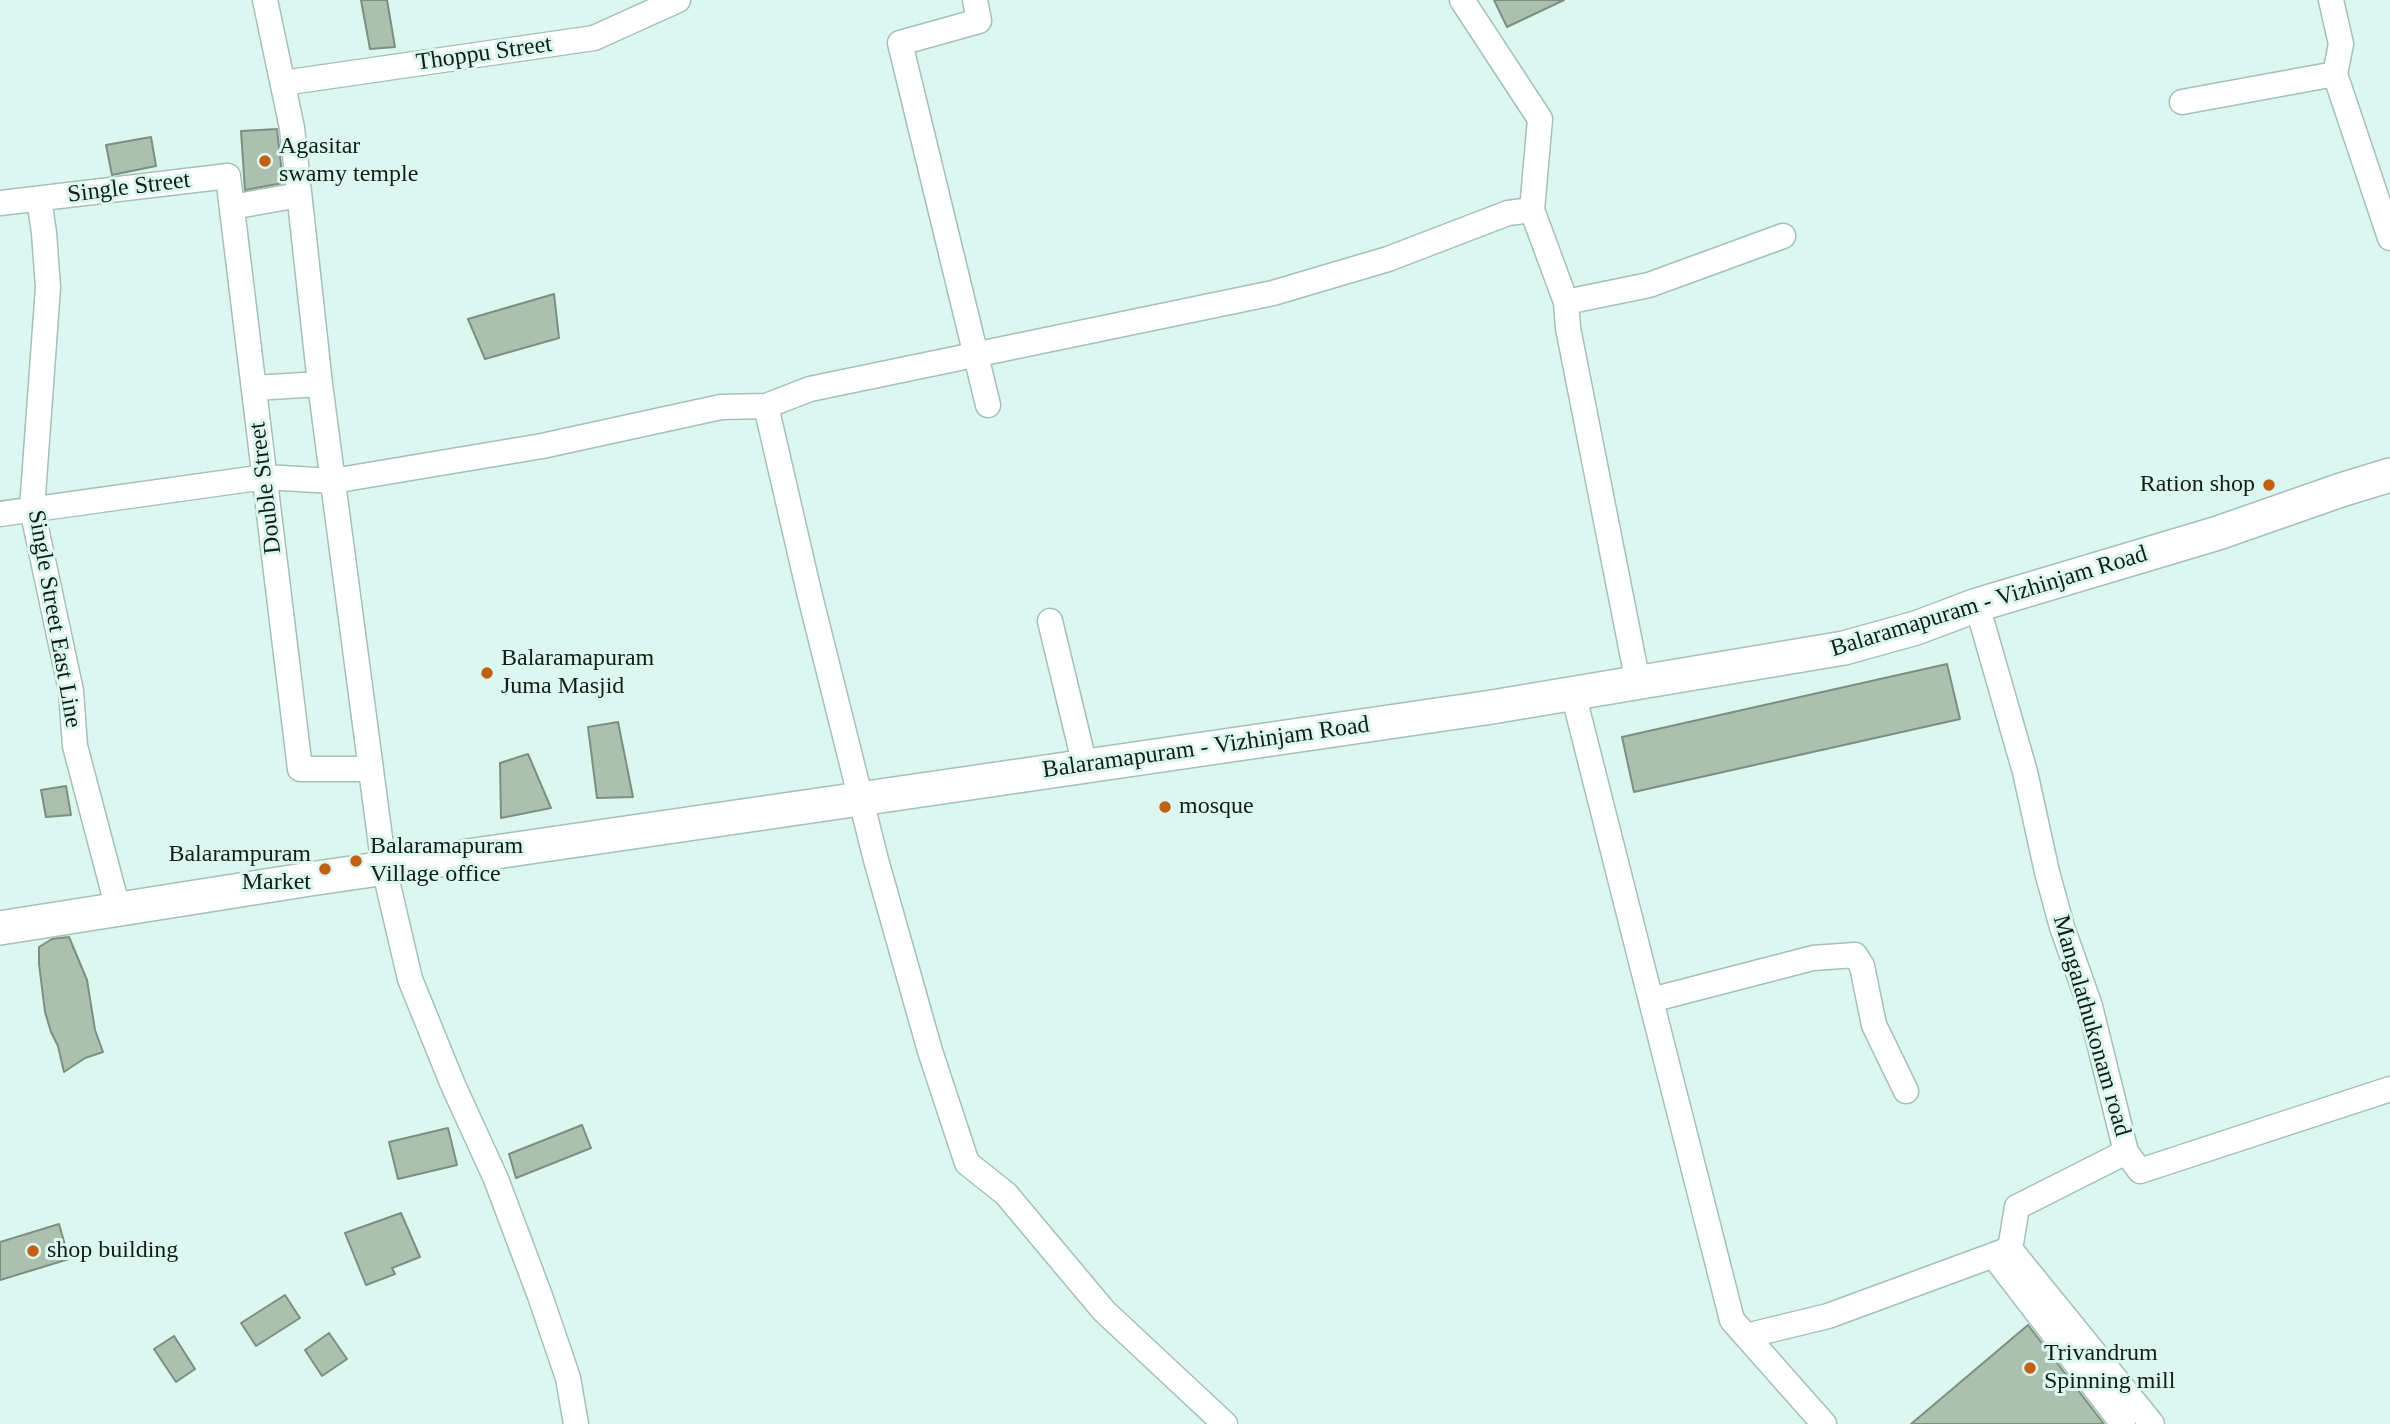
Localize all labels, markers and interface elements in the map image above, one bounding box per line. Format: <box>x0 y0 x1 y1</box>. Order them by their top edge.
street label: Thoppu Street <box>414 30 554 78</box>
place label: Agasitar swamy temple <box>279 133 418 189</box>
marker: Agasitar swamy temple <box>257 153 273 169</box>
street label: Single Street <box>66 166 192 210</box>
street label: Double Street <box>244 420 288 556</box>
place label: Ration shop <box>2140 471 2255 499</box>
marker: Ration shop <box>2261 477 2277 493</box>
street label: Single Street East Line <box>21 508 87 730</box>
street label: Balaramapuram - Vizhinjam Road <box>1827 540 2151 664</box>
place label: Balaramapuram Juma Masjid <box>501 645 654 701</box>
marker: Balaramapuram Juma Masjid <box>479 665 495 681</box>
street label: Balaramapuram - Vizhinjam Road <box>1041 711 1371 785</box>
place label: mosque <box>1179 793 1254 821</box>
marker: mosque <box>1157 799 1173 815</box>
place label: Balaramapuram Village office <box>370 833 523 889</box>
place label: Balarampuram Market <box>168 841 311 897</box>
marker: Balaramapuram Village office <box>348 853 364 869</box>
marker: Balarampuram Market <box>317 861 333 877</box>
street label: Mangalathukonam road <box>2046 912 2136 1140</box>
place label: shop building <box>47 1237 178 1265</box>
marker: shop building <box>25 1243 41 1259</box>
place label: Trivandrum Spinning mill <box>2044 1340 2175 1396</box>
marker: Trivandrum Spinning mill <box>2022 1360 2038 1376</box>

